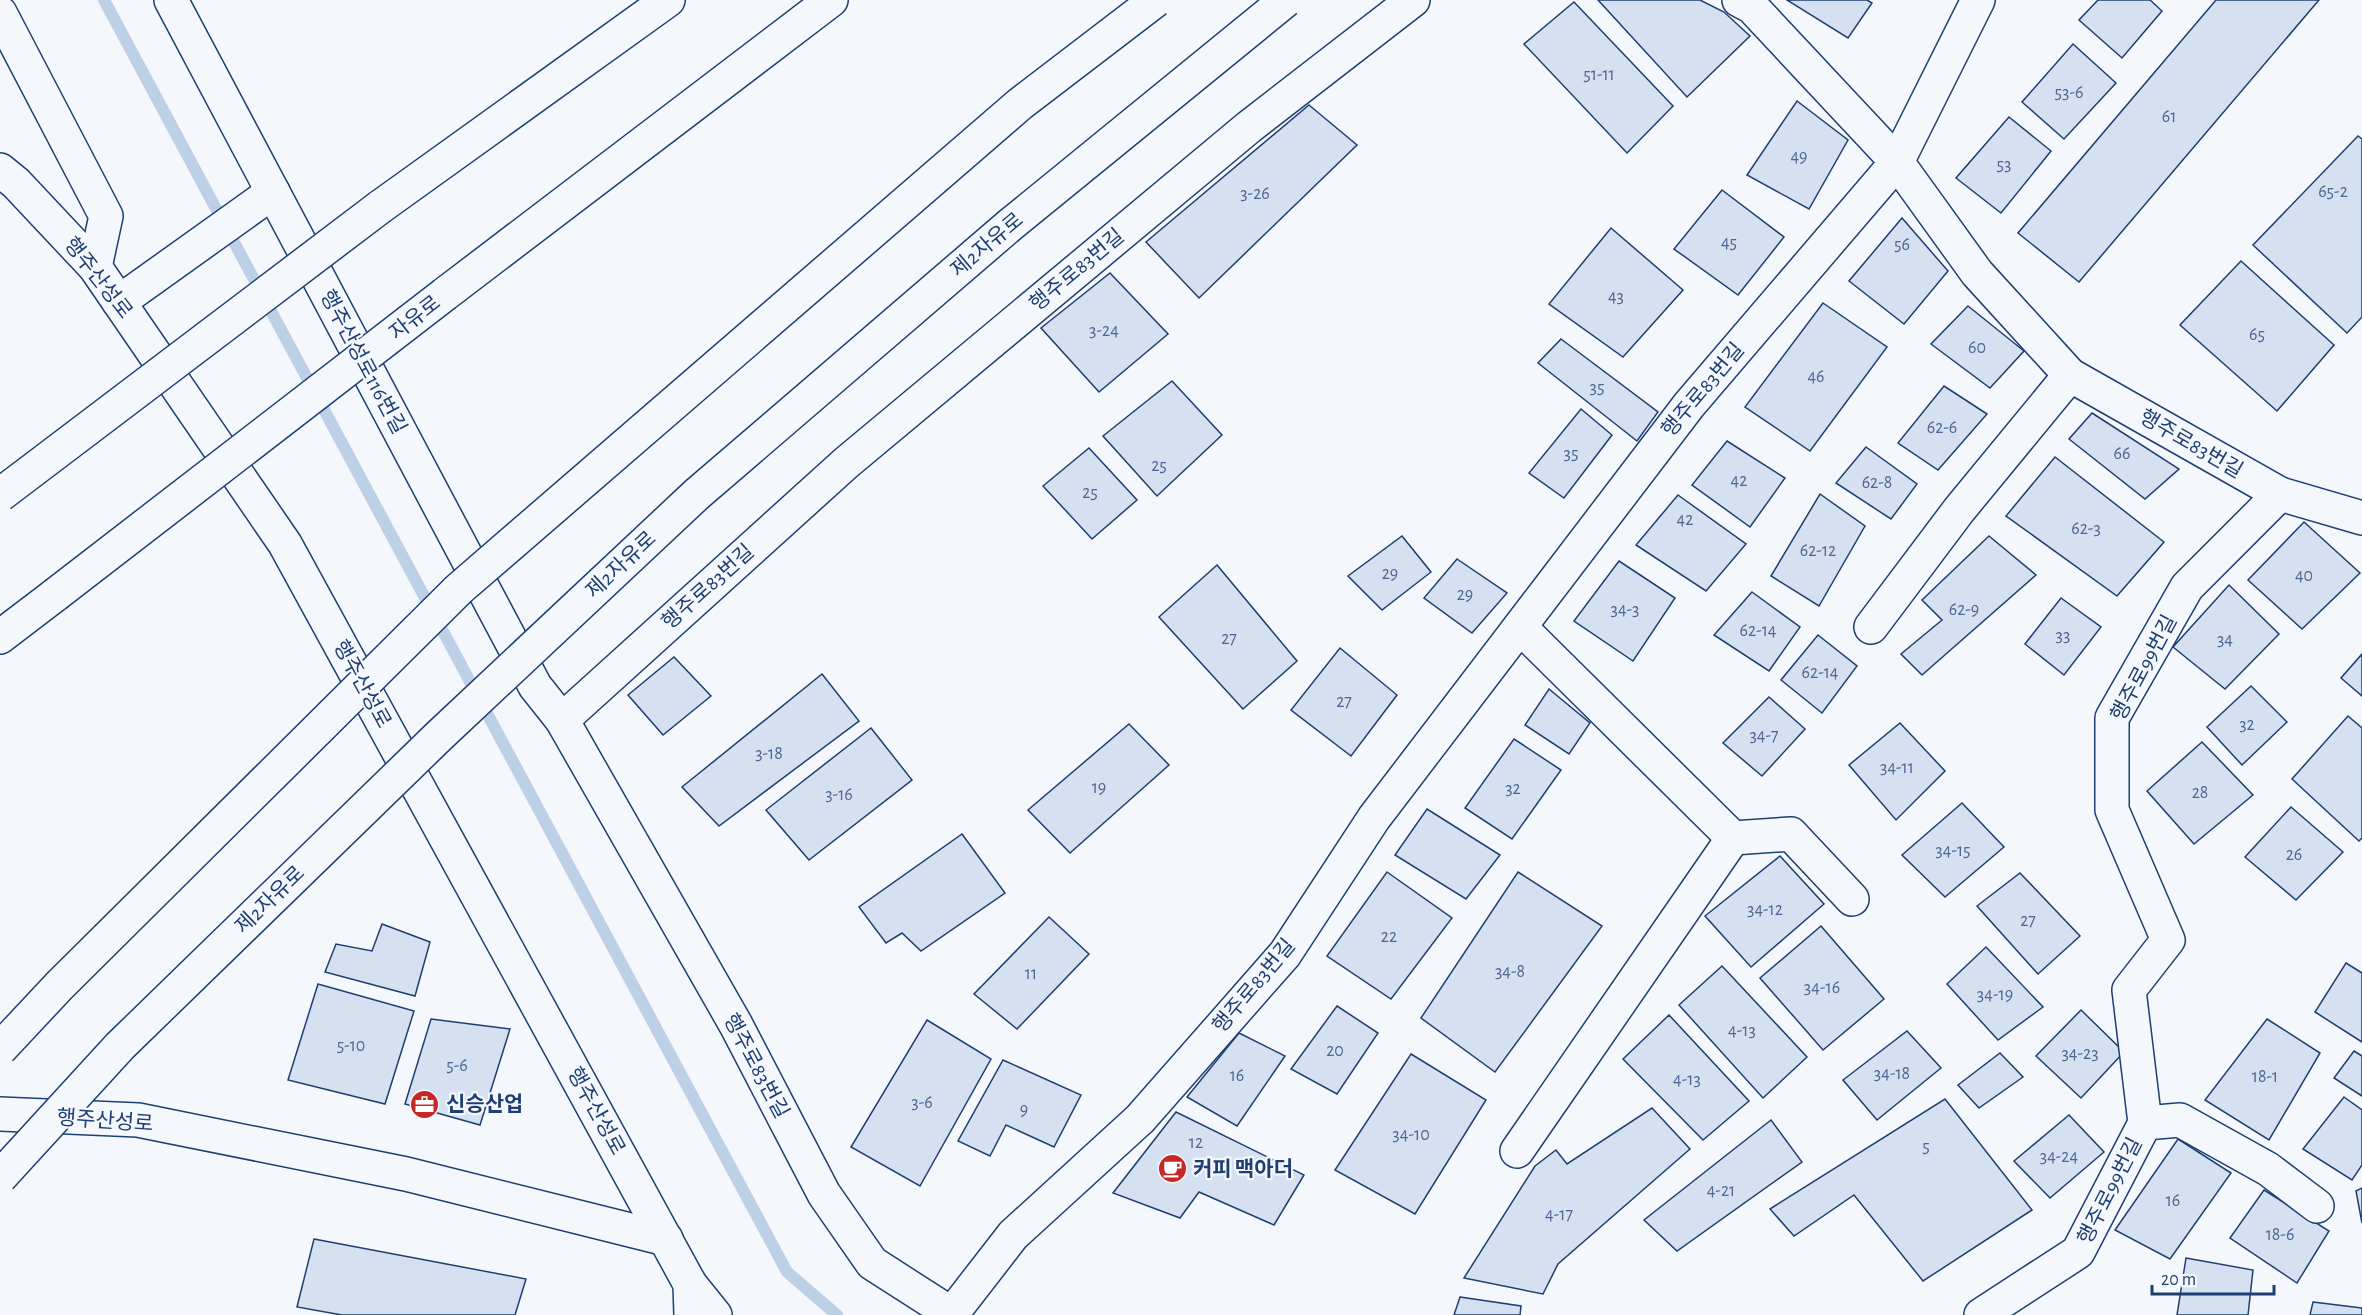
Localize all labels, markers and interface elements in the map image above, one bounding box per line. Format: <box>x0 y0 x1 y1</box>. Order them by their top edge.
house number: 51-11 <box>1583 66 1615 84</box>
house number: 53-6 <box>2055 84 2083 102</box>
house number: 61 <box>2162 108 2176 126</box>
house number: 49 <box>1790 148 1808 166</box>
house number: 53 <box>1997 156 2011 174</box>
house number: 65-2 <box>2318 183 2348 201</box>
house number: 3-26 <box>1240 185 1270 203</box>
street label: 제2자유로 <box>946 208 1027 281</box>
street label: 행주로83번길 <box>1025 224 1128 315</box>
street label: 행주산성로 <box>60 233 137 323</box>
house number: 45 <box>1721 234 1737 252</box>
house number: 56 <box>1894 236 1910 254</box>
street label: 행주산성로116번길 <box>316 286 411 437</box>
house number: 43 <box>1608 288 1624 306</box>
street label: 자유로 <box>385 291 444 344</box>
house number: 3-24 <box>1089 322 1119 340</box>
house number: 65 <box>2249 326 2265 344</box>
street label: 행주로83번길 <box>1657 338 1748 441</box>
house number: 60 <box>1968 339 1986 357</box>
house number: 46 <box>1807 368 1825 386</box>
house number: 35 <box>1590 379 1604 397</box>
street label: 행주로83번길 <box>2136 405 2247 482</box>
house number: 62-6 <box>1927 419 1957 437</box>
house number: 35 <box>1564 445 1578 463</box>
house number: 66 <box>2114 445 2130 463</box>
house number: 25 <box>1151 457 1167 475</box>
house number: 42 <box>1731 472 1747 490</box>
house number: 62-8 <box>1862 474 1892 492</box>
house number: 25 <box>1082 484 1098 502</box>
house number: 42 <box>1677 511 1693 529</box>
house number: 62-3 <box>2071 520 2101 538</box>
street label: 제2자유로 <box>581 527 660 602</box>
street label: 행주로83번길 <box>657 540 758 633</box>
house number: 62-12 <box>1800 542 1836 560</box>
house number: 29 <box>1382 565 1398 583</box>
house number: 40 <box>2295 567 2313 585</box>
house number: 29 <box>1457 586 1473 604</box>
house number: 34-3 <box>1610 601 1640 619</box>
house number: 62-9 <box>1949 601 1979 619</box>
street label: 행주로99번길 <box>2107 611 2181 724</box>
house number: 62-14 <box>1739 622 1777 640</box>
house number: 33 <box>2056 627 2070 645</box>
house number: 27 <box>1221 630 1237 648</box>
house number: 34 <box>2217 631 2233 649</box>
street label: 행주산성로 <box>329 636 395 731</box>
house number: 62-14 <box>1801 664 1839 682</box>
house number: 27 <box>1336 693 1352 711</box>
house number: 32 <box>2239 716 2255 734</box>
house number: 34-7 <box>1749 727 1779 745</box>
house number: 3-18 <box>755 745 783 763</box>
house number: 34-11 <box>1880 759 1914 777</box>
house number: 19 <box>1092 779 1106 797</box>
house number: 32 <box>1505 780 1521 798</box>
house number: 28 <box>2192 784 2208 802</box>
house number: 3-16 <box>825 786 853 804</box>
house number: 34-15 <box>1935 842 1971 860</box>
house number: 26 <box>2286 846 2302 864</box>
street label: 제2자유로 <box>231 862 309 938</box>
house number: 34-12 <box>1747 901 1783 919</box>
house number: 27 <box>2020 912 2036 930</box>
house number: 22 <box>1381 928 1397 946</box>
street label: 행주로83번길 <box>1208 934 1299 1037</box>
house number: 34-8 <box>1495 963 1525 981</box>
house number: 11 <box>1025 965 1037 983</box>
house number: 34-16 <box>1804 979 1840 997</box>
house number: 34-19 <box>1977 986 2013 1004</box>
street label: 행주로83번길 <box>720 1010 793 1122</box>
house number: 4-13 <box>1728 1022 1756 1040</box>
house number: 5-10 <box>337 1037 365 1055</box>
house number: 20 <box>1326 1042 1344 1060</box>
house number: 34-23 <box>2061 1045 2099 1063</box>
house number: 5-6 <box>446 1057 468 1075</box>
street label: 행주산성로 <box>563 1063 629 1158</box>
house number: 34-18 <box>1874 1065 1910 1083</box>
house number: 16 <box>1230 1067 1244 1085</box>
house number: 18-1 <box>2252 1068 2278 1086</box>
house number: 4-13 <box>1673 1071 1701 1089</box>
office icon: 신승산업 <box>409 1088 441 1120</box>
place label: 신승산업 <box>446 1093 523 1115</box>
house number: 3-6 <box>911 1094 933 1112</box>
house number: 9 <box>1020 1101 1028 1119</box>
street label: 행주산성로 <box>56 1106 154 1135</box>
house number: 34-10 <box>1392 1126 1430 1144</box>
house number: 12 <box>1189 1134 1203 1152</box>
street label: 행주로99번길 <box>2073 1134 2146 1248</box>
house number: 5 <box>1922 1138 1930 1156</box>
house number: 34-24 <box>2040 1148 2079 1166</box>
cafe icon: 커피 맥아더 <box>1156 1153 1188 1185</box>
place label: 커피 맥아더 <box>1193 1158 1293 1180</box>
house number: 4-21 <box>1707 1182 1735 1200</box>
house number: 16 <box>2166 1192 2180 1210</box>
house number: 4-17 <box>1545 1206 1573 1224</box>
house number: 18-6 <box>2266 1226 2294 1244</box>
scale bar <box>2152 1258 2274 1296</box>
text: 20 m <box>2161 1271 2196 1289</box>

